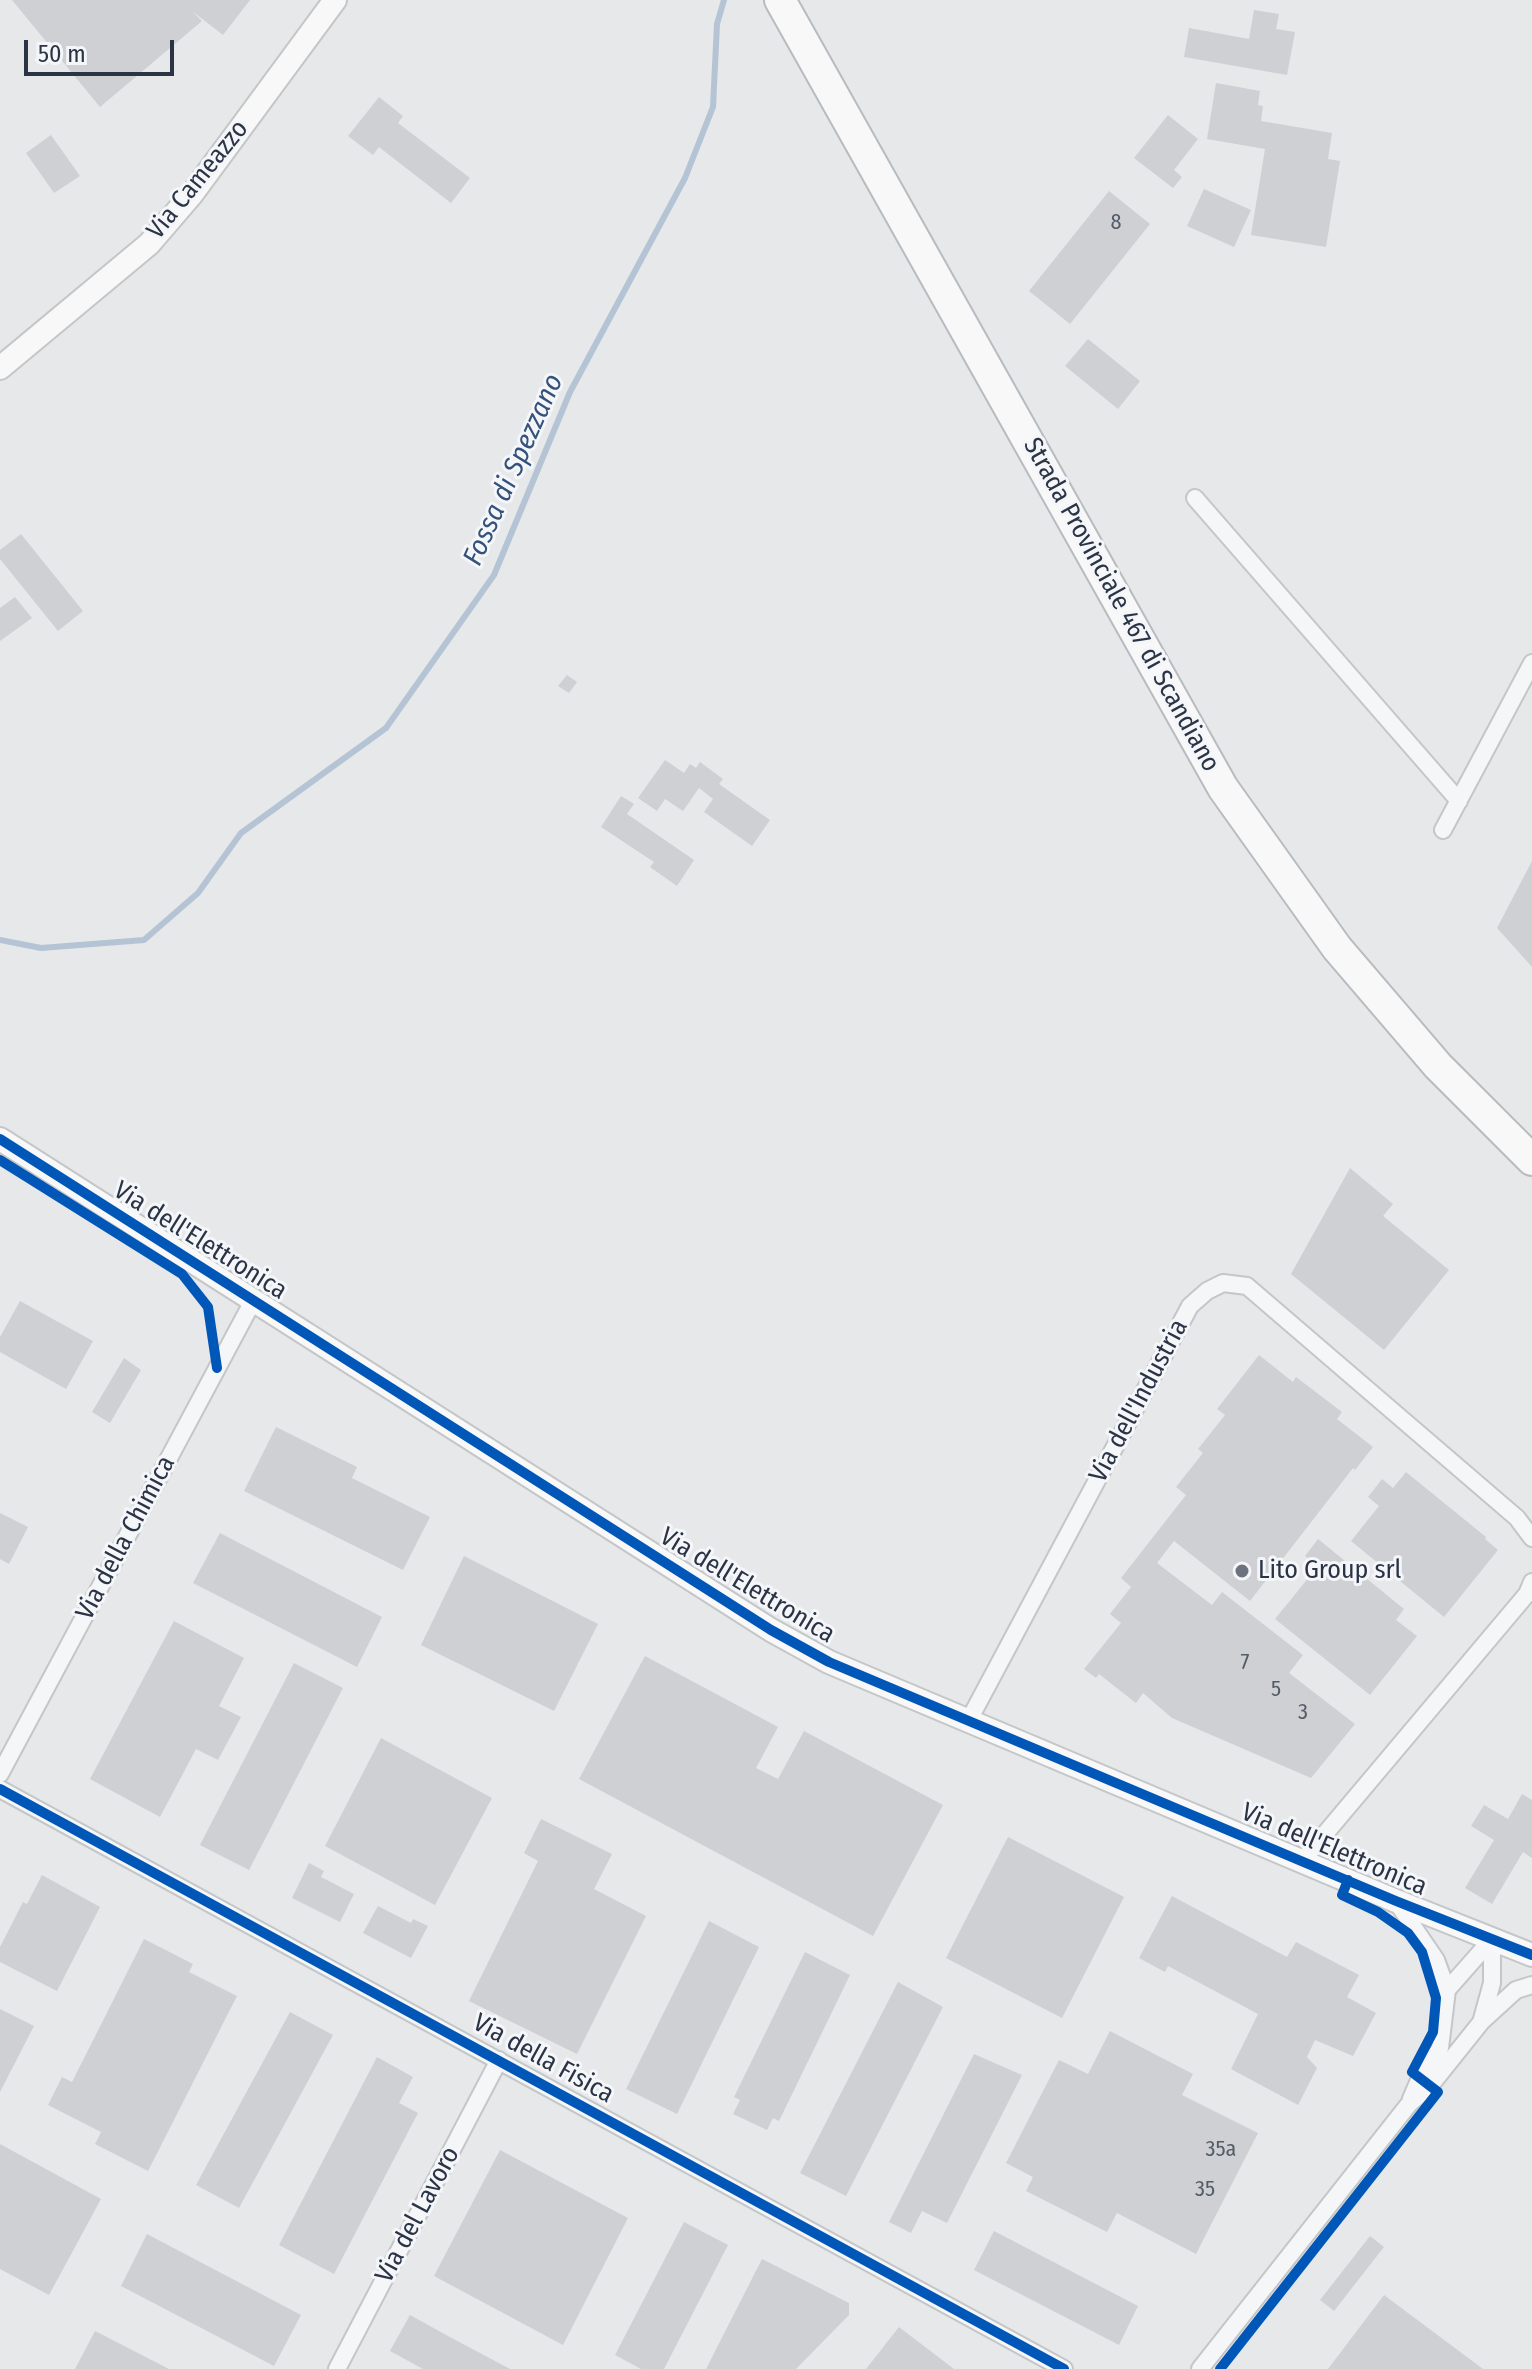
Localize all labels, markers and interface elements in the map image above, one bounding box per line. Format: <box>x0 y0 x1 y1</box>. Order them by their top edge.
scale bar <box>28 24 178 74</box>
text: 50 m <box>38 40 86 68</box>
street label: Via Cameazzo <box>141 114 255 246</box>
house number: 8 <box>1111 210 1121 236</box>
water label: Fossa di Spezzano <box>457 369 571 571</box>
street label: Strada Provinciale 467 di Scandiano <box>1016 433 1226 777</box>
street label: Via dell'Elettronica <box>108 1175 292 1307</box>
street label: Via dell'Industria <box>1083 1314 1195 1488</box>
street label: Via della Chimica <box>70 1451 182 1625</box>
street label: Via dell'Elettronica <box>654 1522 840 1650</box>
place label: Lito Group srl <box>1258 1555 1401 1587</box>
marker: Lito Group srl <box>1233 1562 1251 1580</box>
house number: 7 <box>1241 1650 1249 1676</box>
house number: 5 <box>1271 1677 1281 1703</box>
house number: 3 <box>1298 1700 1308 1726</box>
street label: Via dell'Elettronica <box>1237 1797 1431 1903</box>
street label: Via della Fisica <box>467 2007 619 2111</box>
house number: 35a <box>1206 2137 1236 2163</box>
street label: Via del Lavoro <box>369 2142 467 2288</box>
house number: 35 <box>1195 2177 1215 2203</box>

